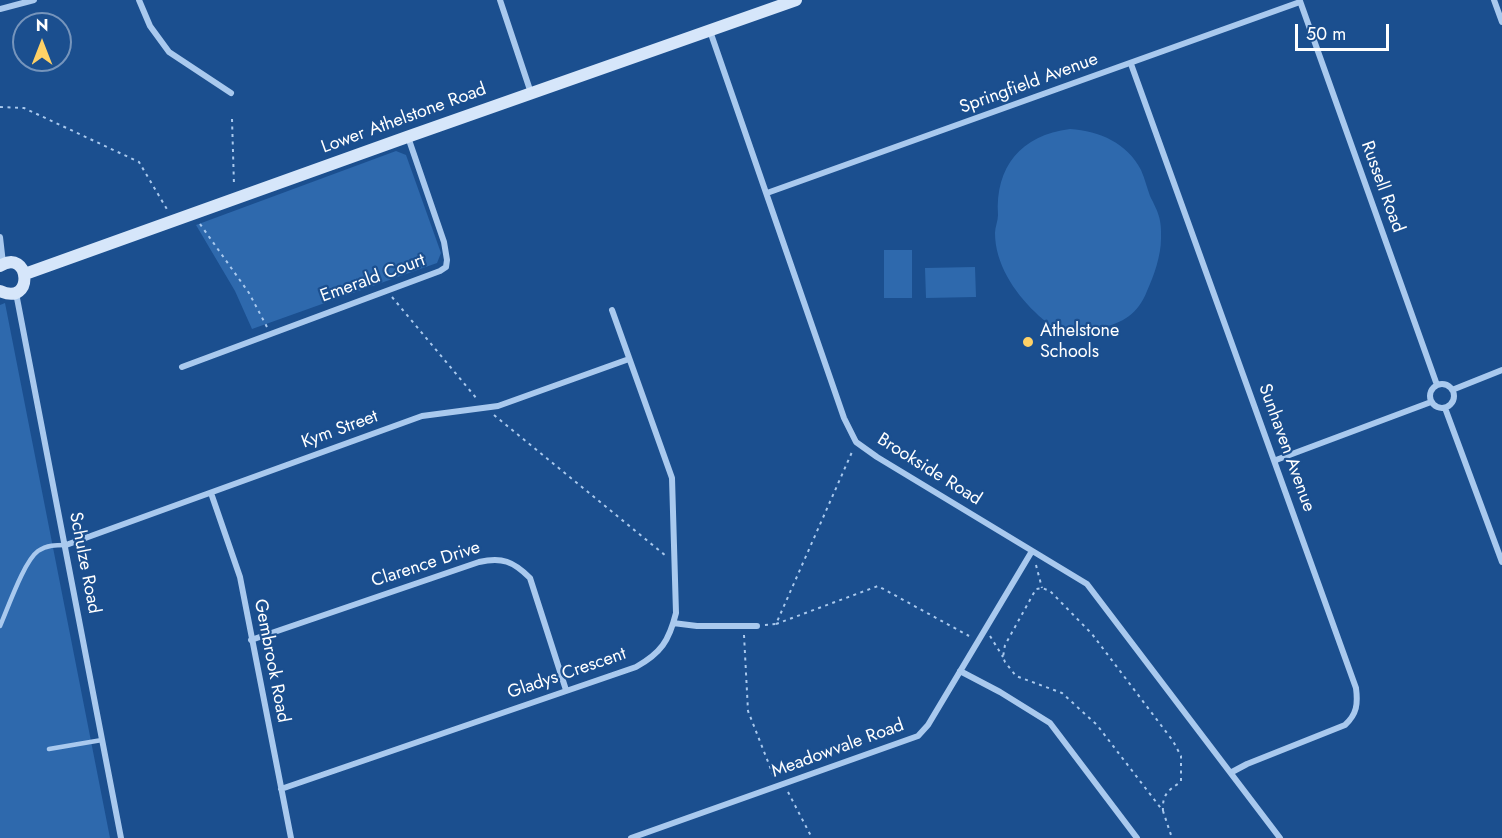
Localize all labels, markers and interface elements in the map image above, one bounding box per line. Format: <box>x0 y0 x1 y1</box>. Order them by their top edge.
north arrow <box>12 12 72 72</box>
scale bar <box>1298 12 1392 50</box>
text: N <box>36 14 48 37</box>
text: 50 m <box>1306 21 1346 47</box>
street label: Springfield Avenue <box>957 49 1101 119</box>
street label: Lower Athelstone Road <box>319 79 489 159</box>
street label: Russell Road <box>1355 138 1409 236</box>
street label: Emerald Court <box>318 250 428 308</box>
place label: Athelstone Schools <box>1040 321 1119 364</box>
marker: Athelstone Schools <box>1021 335 1035 349</box>
street label: Sunhaven Avenue <box>1253 381 1319 515</box>
street label: Kym Street <box>299 406 381 454</box>
street label: Brookside Road <box>873 429 985 511</box>
street label: Schulze Road <box>64 510 104 616</box>
street label: Clarence Drive <box>369 537 483 593</box>
street label: Gembrook Road <box>248 597 294 725</box>
street label: Gladys Crescent <box>505 644 629 704</box>
street label: Meadowvale Road <box>769 715 907 783</box>

